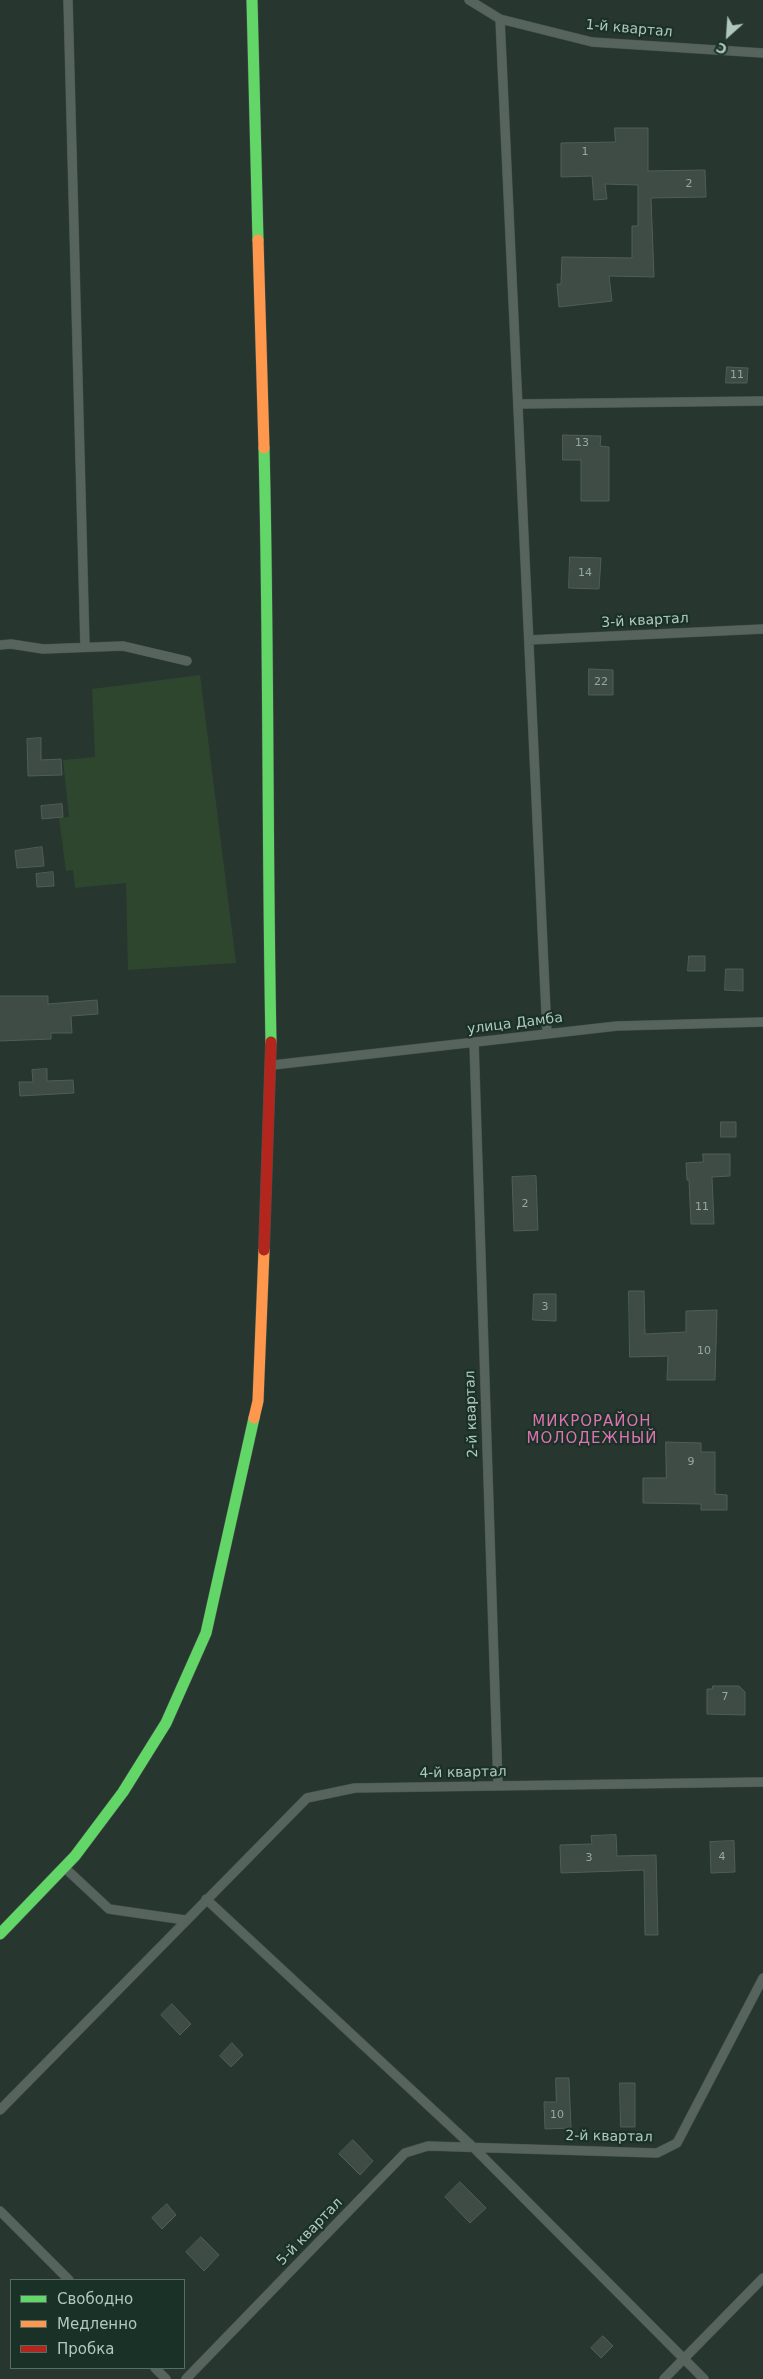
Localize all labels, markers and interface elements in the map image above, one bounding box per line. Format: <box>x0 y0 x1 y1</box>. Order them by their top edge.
north arrow <box>703 10 753 60</box>
street label: 1-й квартал <box>585 17 673 41</box>
text: С <box>713 39 730 58</box>
house number: 1 <box>582 145 588 159</box>
house number: 2 <box>686 177 692 191</box>
house number: 11 <box>730 368 744 382</box>
house number: 13 <box>575 436 589 450</box>
house number: 14 <box>578 566 592 580</box>
street label: 3-й квартал <box>601 610 689 632</box>
house number: 22 <box>594 675 608 689</box>
street label: улица Дамба <box>466 1010 564 1038</box>
house number: 2 <box>522 1197 528 1211</box>
house number: 11 <box>695 1200 709 1214</box>
house number: 3 <box>542 1300 548 1314</box>
house number: 10 <box>697 1344 711 1358</box>
street label: 2-й квартал <box>462 1370 482 1458</box>
district label: МИКРОРАЙОН МОЛОДЕЖНЫЙ <box>525 1413 659 1448</box>
house number: 9 <box>688 1455 694 1469</box>
house number: 7 <box>722 1690 728 1704</box>
street label: 4-й квартал <box>419 1764 507 1782</box>
house number: 4 <box>719 1850 725 1864</box>
house number: 3 <box>586 1851 592 1865</box>
house number: 10 <box>550 2108 564 2122</box>
street label: 2-й квартал <box>565 2128 653 2146</box>
street label: 5-й квартал <box>274 2195 346 2269</box>
legend <box>10 2279 185 2369</box>
text: Свободно <box>57 2290 133 2308</box>
text: Медленно <box>57 2315 137 2333</box>
text: Пробка <box>57 2340 114 2358</box>

